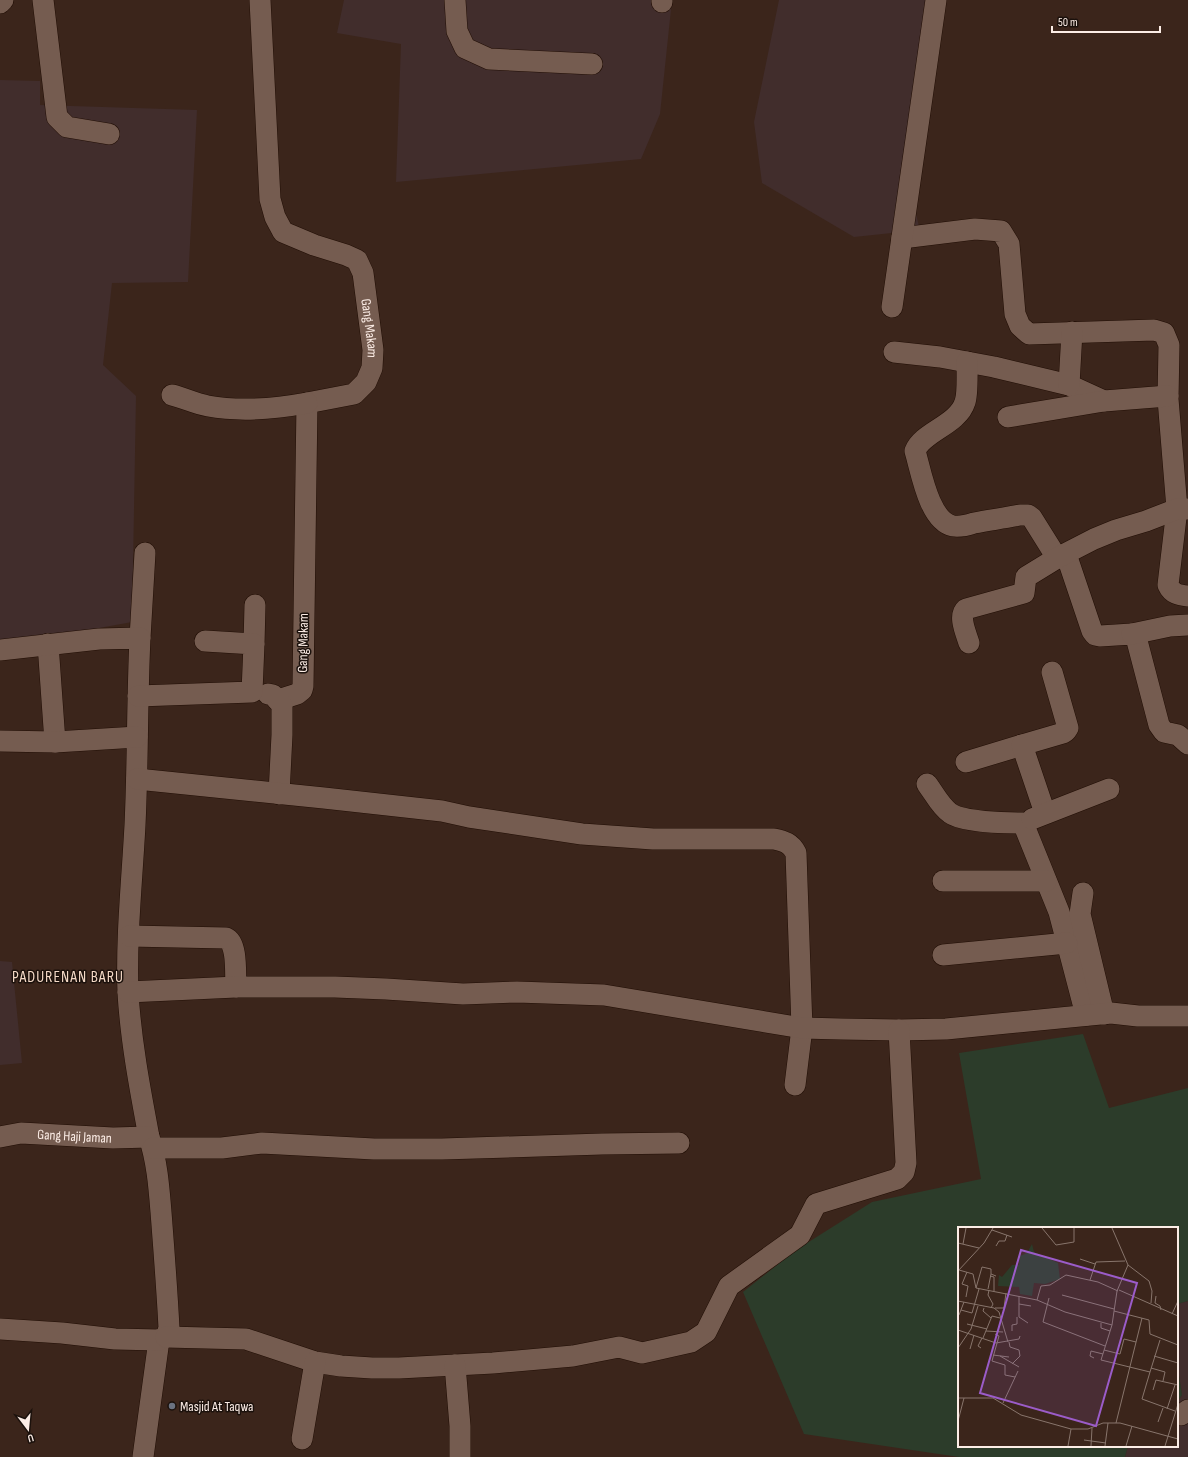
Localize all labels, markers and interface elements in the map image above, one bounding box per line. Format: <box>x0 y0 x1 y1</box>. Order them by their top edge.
scale bar <box>1052 8 1160 34</box>
text: 50 m <box>1058 15 1078 30</box>
street label: Gang Makam <box>358 297 382 358</box>
street label: Gang Makam <box>294 613 312 673</box>
district label: PADURENAN BARU <box>12 968 124 987</box>
street label: Gang Haji Jaman <box>37 1125 112 1146</box>
inset map <box>958 1227 1178 1447</box>
place label: Masjid At Taqwa <box>180 1398 253 1415</box>
marker: Masjid At Taqwa <box>167 1401 177 1411</box>
north arrow <box>8 1409 48 1449</box>
text: U <box>26 1431 35 1445</box>

